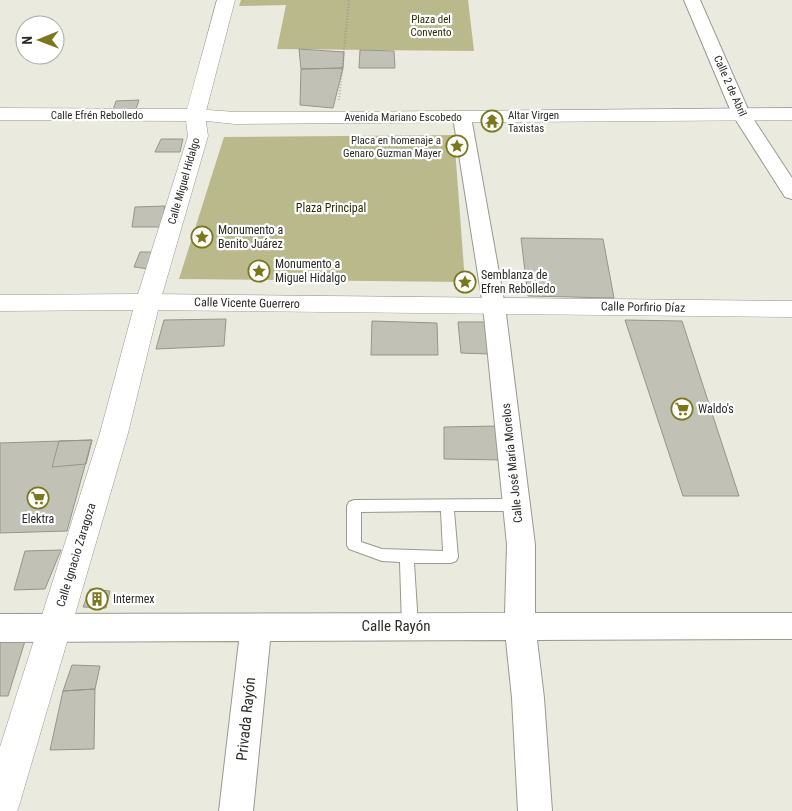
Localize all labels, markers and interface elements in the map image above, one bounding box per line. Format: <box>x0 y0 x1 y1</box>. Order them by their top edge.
park label: Plaza del Convento <box>411 13 452 39</box>
north arrow <box>15 15 65 65</box>
text: N <box>19 36 35 45</box>
street label: Calle 2 de Abril <box>711 53 749 119</box>
street label: Calle Efrén Rebolledo <box>51 109 144 122</box>
temple icon: Altar Virgen Taxistas <box>480 109 504 133</box>
place label: Altar Virgen Taxistas <box>508 109 559 135</box>
street label: Avenida Mariano Escobedo <box>344 111 462 124</box>
place label: Placa en homenaje a Genaro Guzman Mayer <box>343 134 442 160</box>
place icon: Placa en homenaje a Genaro Guzman Mayer <box>445 134 469 158</box>
street label: Calle Miguel Hidalgo <box>165 136 203 226</box>
park label: Plaza Principal <box>296 201 366 215</box>
place label: Monumento a Benito Juárez <box>218 223 283 251</box>
place icon: Monumento a Benito Juárez <box>190 225 214 249</box>
place label: Monumento a Miguel Hidalgo <box>275 257 346 285</box>
place icon: Monumento a Miguel Hidalgo <box>247 259 271 283</box>
place label: Semblanza de Efren Rebolledo <box>481 268 555 296</box>
place icon: Semblanza de Efren Rebolledo <box>453 270 477 294</box>
street label: Calle Vicente Guerrero <box>194 295 300 311</box>
street label: Calle Porfirio Díaz <box>601 299 685 315</box>
supermarket icon: Waldo's <box>670 397 694 421</box>
street label: Calle José María Morelos <box>499 402 525 524</box>
place label: Waldo's <box>698 402 734 416</box>
supermarket icon: Elektra <box>26 486 50 510</box>
street label: Calle Ignacio Zaragoza <box>54 501 99 609</box>
place label: Elektra <box>22 512 54 526</box>
building icon: Intermex <box>85 587 109 611</box>
place label: Intermex <box>113 592 155 606</box>
street label: Calle Rayón <box>361 617 431 635</box>
street label: Privada Rayón <box>233 676 259 762</box>

